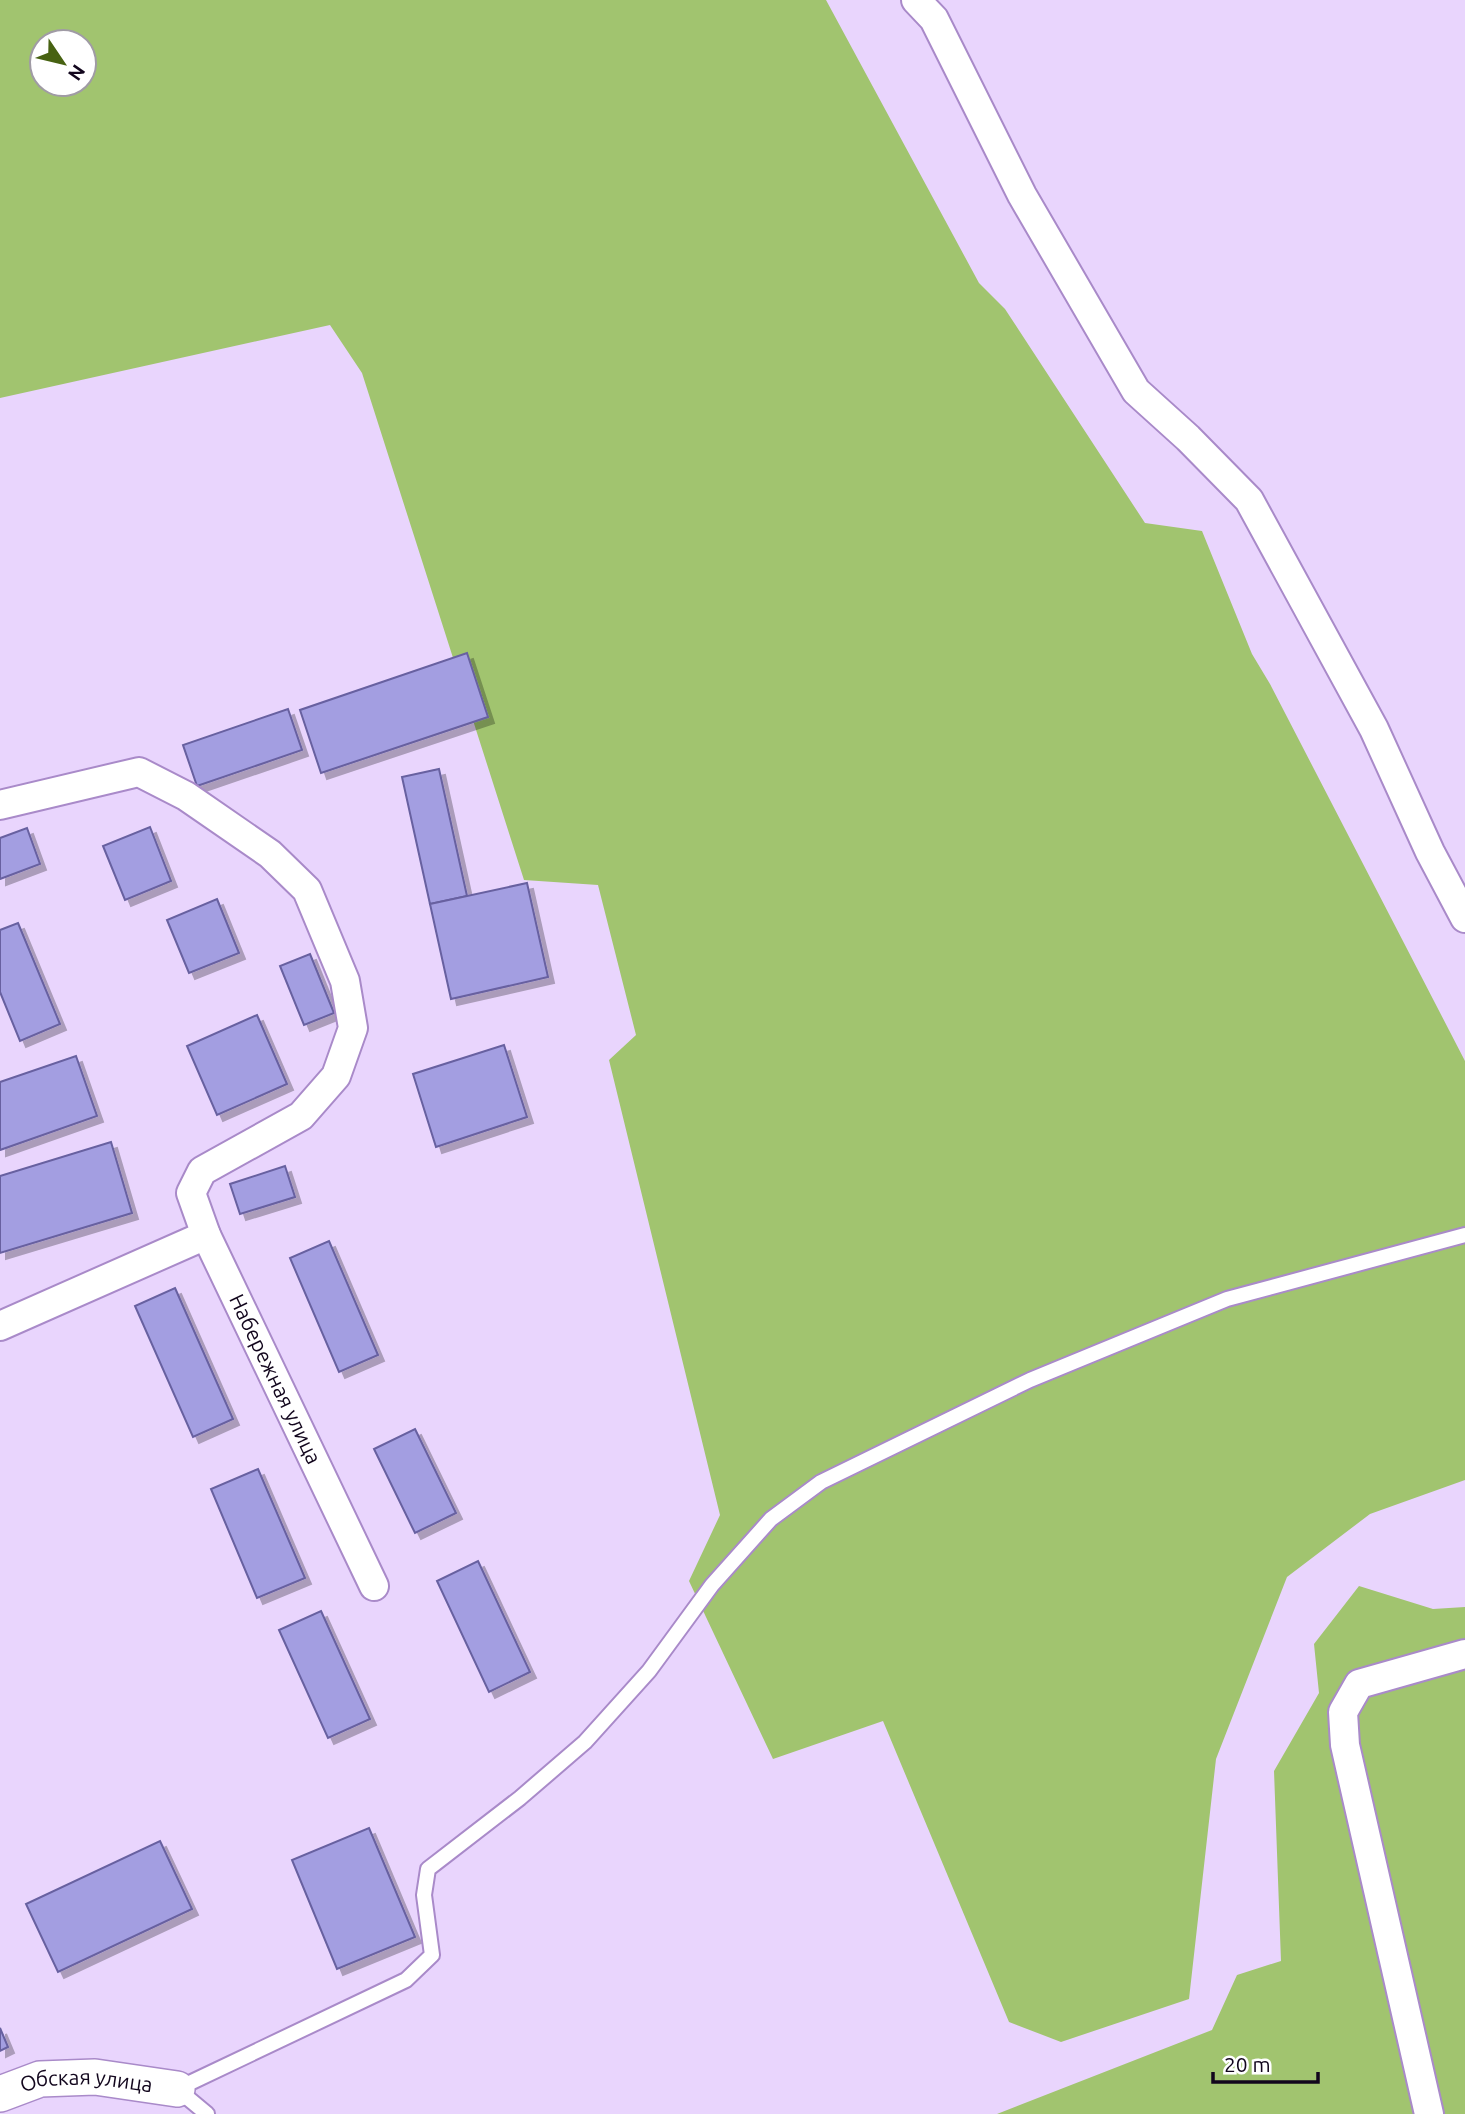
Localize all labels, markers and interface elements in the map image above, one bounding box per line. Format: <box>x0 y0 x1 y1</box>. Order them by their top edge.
north arrow <box>28 28 98 98</box>
text: N <box>64 61 90 85</box>
street label: Набережная улица <box>225 1290 327 1468</box>
scale bar <box>1213 2040 1318 2084</box>
text: 20 m <box>1224 2052 1271 2076</box>
street label: Обская улица <box>16 2064 154 2097</box>

